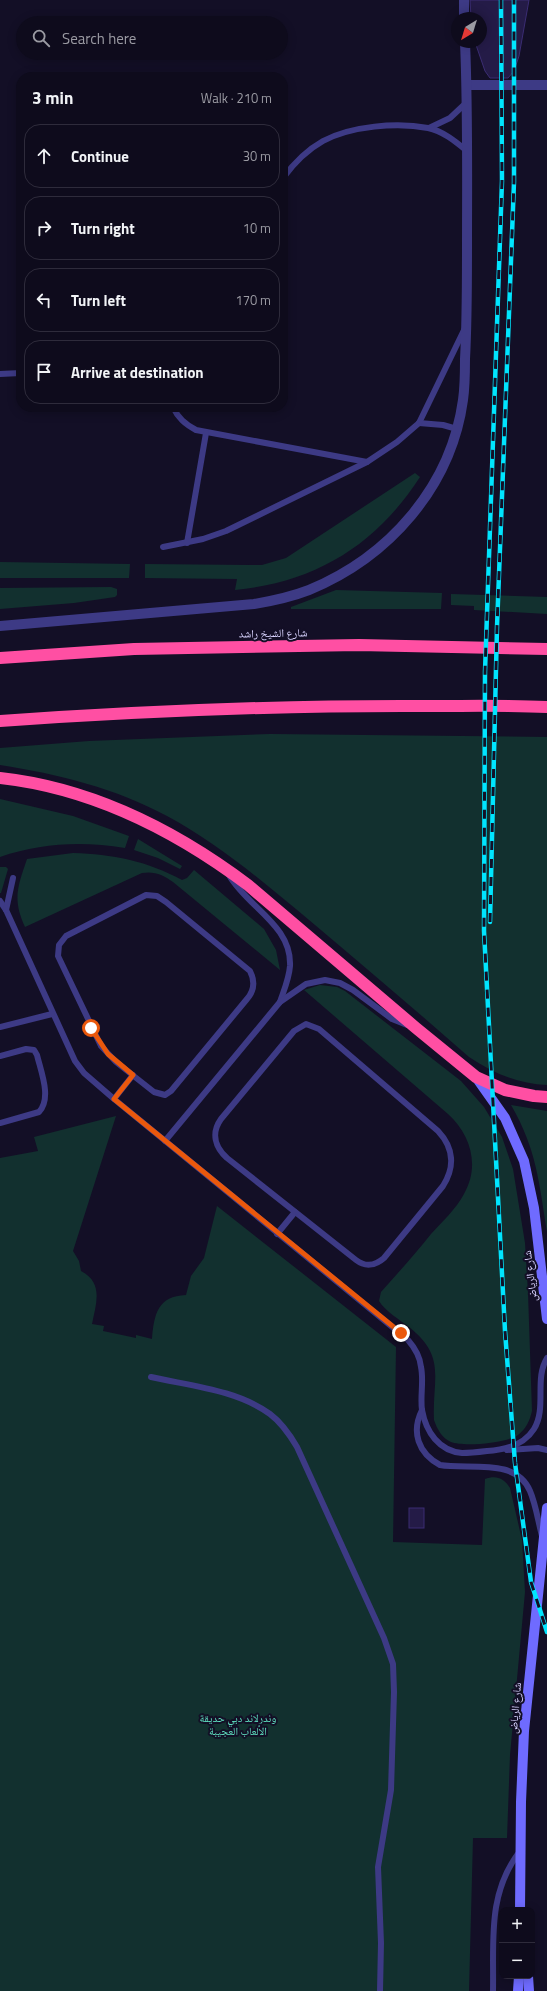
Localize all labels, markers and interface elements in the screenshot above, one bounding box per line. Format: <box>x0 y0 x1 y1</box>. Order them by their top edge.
north arrow <box>451 12 487 48</box>
search box <box>16 16 288 60</box>
icon: search <box>30 27 52 49</box>
text: Search here <box>62 27 136 50</box>
text: 3 min <box>32 85 73 111</box>
text: Walk · 210 m <box>201 88 272 108</box>
icon: ahead <box>33 145 55 167</box>
text: Continue <box>71 145 129 168</box>
text: 30 m <box>243 146 271 166</box>
icon: right <box>33 217 55 239</box>
text: Turn right <box>71 217 135 240</box>
text: 10 m <box>243 218 271 238</box>
icon: left <box>33 289 55 311</box>
text: Turn left <box>71 289 126 312</box>
text: 170 m <box>235 290 271 310</box>
icon: arrive <box>33 361 55 383</box>
text: Arrive at destination <box>71 361 204 384</box>
street label: شارع الشيخ راشد <box>239 624 307 642</box>
route start <box>82 1019 100 1037</box>
street label: شارع الرياض <box>519 1250 541 1302</box>
route end <box>392 1324 410 1342</box>
street label: شارع الرياض <box>505 1682 525 1734</box>
park label: وندرلاند دبي حديقة الألعاب العجيبة <box>200 1710 276 1739</box>
map controls <box>499 1907 535 1979</box>
button: + <box>499 1907 535 1943</box>
button: − <box>499 1943 535 1979</box>

